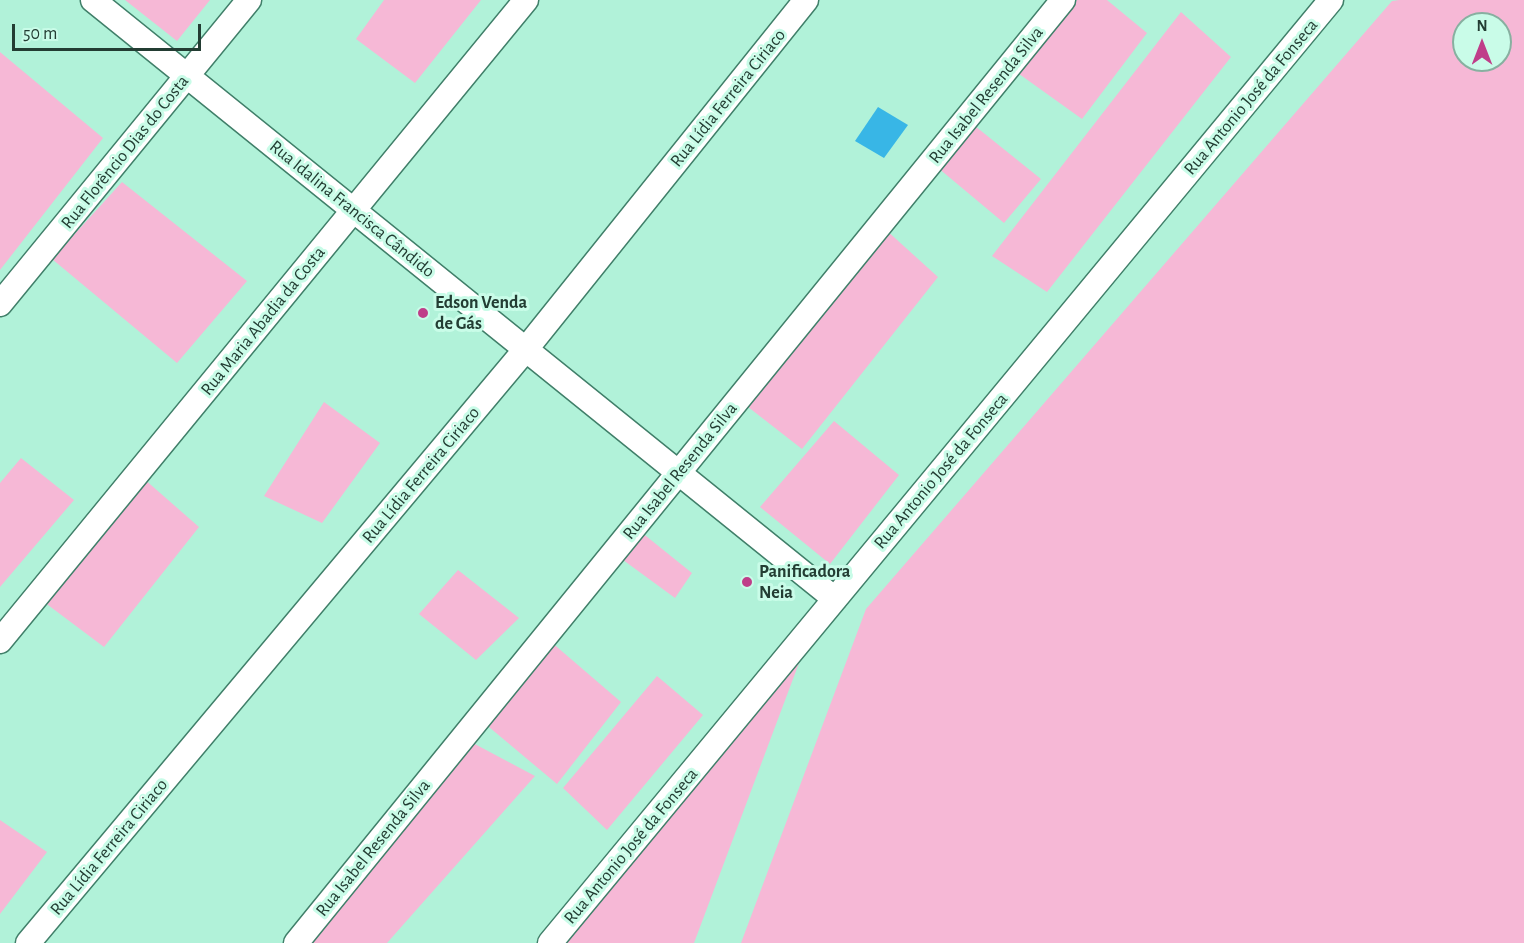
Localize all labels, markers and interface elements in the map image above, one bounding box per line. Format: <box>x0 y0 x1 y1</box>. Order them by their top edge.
scale bar <box>15 12 204 50</box>
north arrow <box>1452 12 1512 72</box>
street label: Rua Antonio José da Fonseca <box>1179 15 1323 179</box>
text: N <box>1476 18 1488 34</box>
street label: Rua Isabel Resenda Silva <box>924 22 1048 168</box>
text: 50 m <box>23 25 57 43</box>
street label: Rua Lídia Ferreira Ciriaco <box>666 25 790 171</box>
street label: Rua Florêncio Dias do Costa <box>56 71 194 233</box>
street label: Rua Idalina Francisca Cândido <box>265 136 439 282</box>
street label: Rua Maria Abadia da Costa <box>196 242 330 400</box>
place label: Edson Venda de Gás <box>435 292 527 334</box>
marker: Edson Venda de Gás <box>416 306 430 320</box>
street label: Rua Antonio José da Fonseca <box>869 389 1013 553</box>
street label: Rua Isabel Resenda Silva <box>618 398 742 544</box>
street label: Rua Lídia Ferreira Ciriaco <box>358 402 484 548</box>
place label: Panificadora Neia <box>759 561 851 604</box>
marker: Panificadora Neia <box>740 575 754 589</box>
street label: Rua Antonio José da Fonseca <box>559 764 703 928</box>
street label: Rua Lídia Ferreira Ciriaco <box>46 774 172 920</box>
street label: Rua Isabel Resenda Silva <box>311 775 435 921</box>

